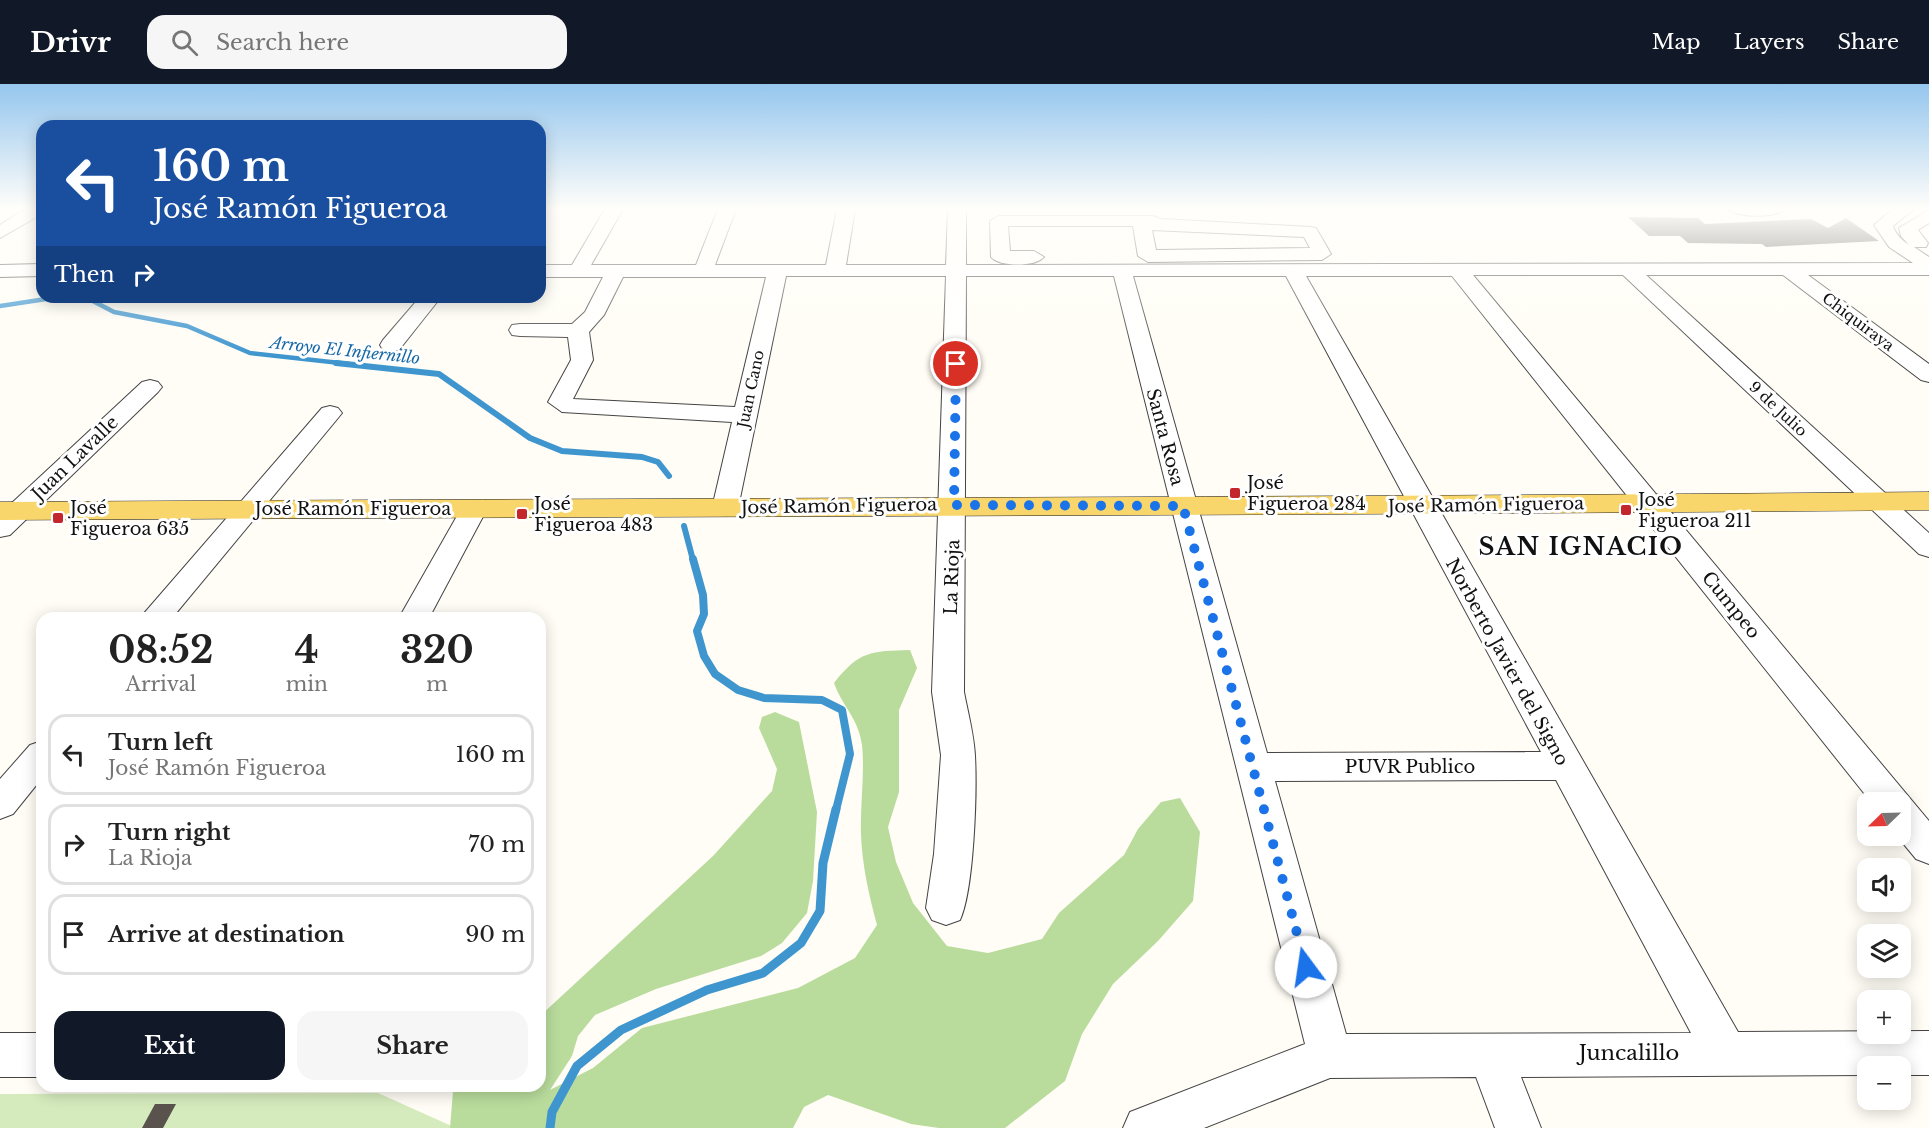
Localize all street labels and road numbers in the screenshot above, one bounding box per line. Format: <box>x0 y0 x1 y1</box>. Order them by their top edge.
street label: Chiquiraya <box>1819 288 1899 355</box>
street label: Juan Cano <box>733 348 768 432</box>
street label: 9 de Julio <box>1745 377 1811 440</box>
street label: Santa Rosa <box>1141 386 1189 488</box>
street label: Juan Lavalle <box>26 411 123 506</box>
street label: José Ramón Figueroa <box>1386 492 1584 518</box>
street label: José Ramón Figueroa <box>739 493 937 519</box>
street label: José Ramón Figueroa <box>253 498 451 520</box>
street label: La Rioja <box>940 539 964 615</box>
street label: Norberto Javier del Signo <box>1441 555 1573 769</box>
street label: Cumpeo <box>1697 567 1765 643</box>
street label: PUVR Publico <box>1345 756 1475 778</box>
street label: Juncalillo <box>1576 1040 1679 1066</box>

